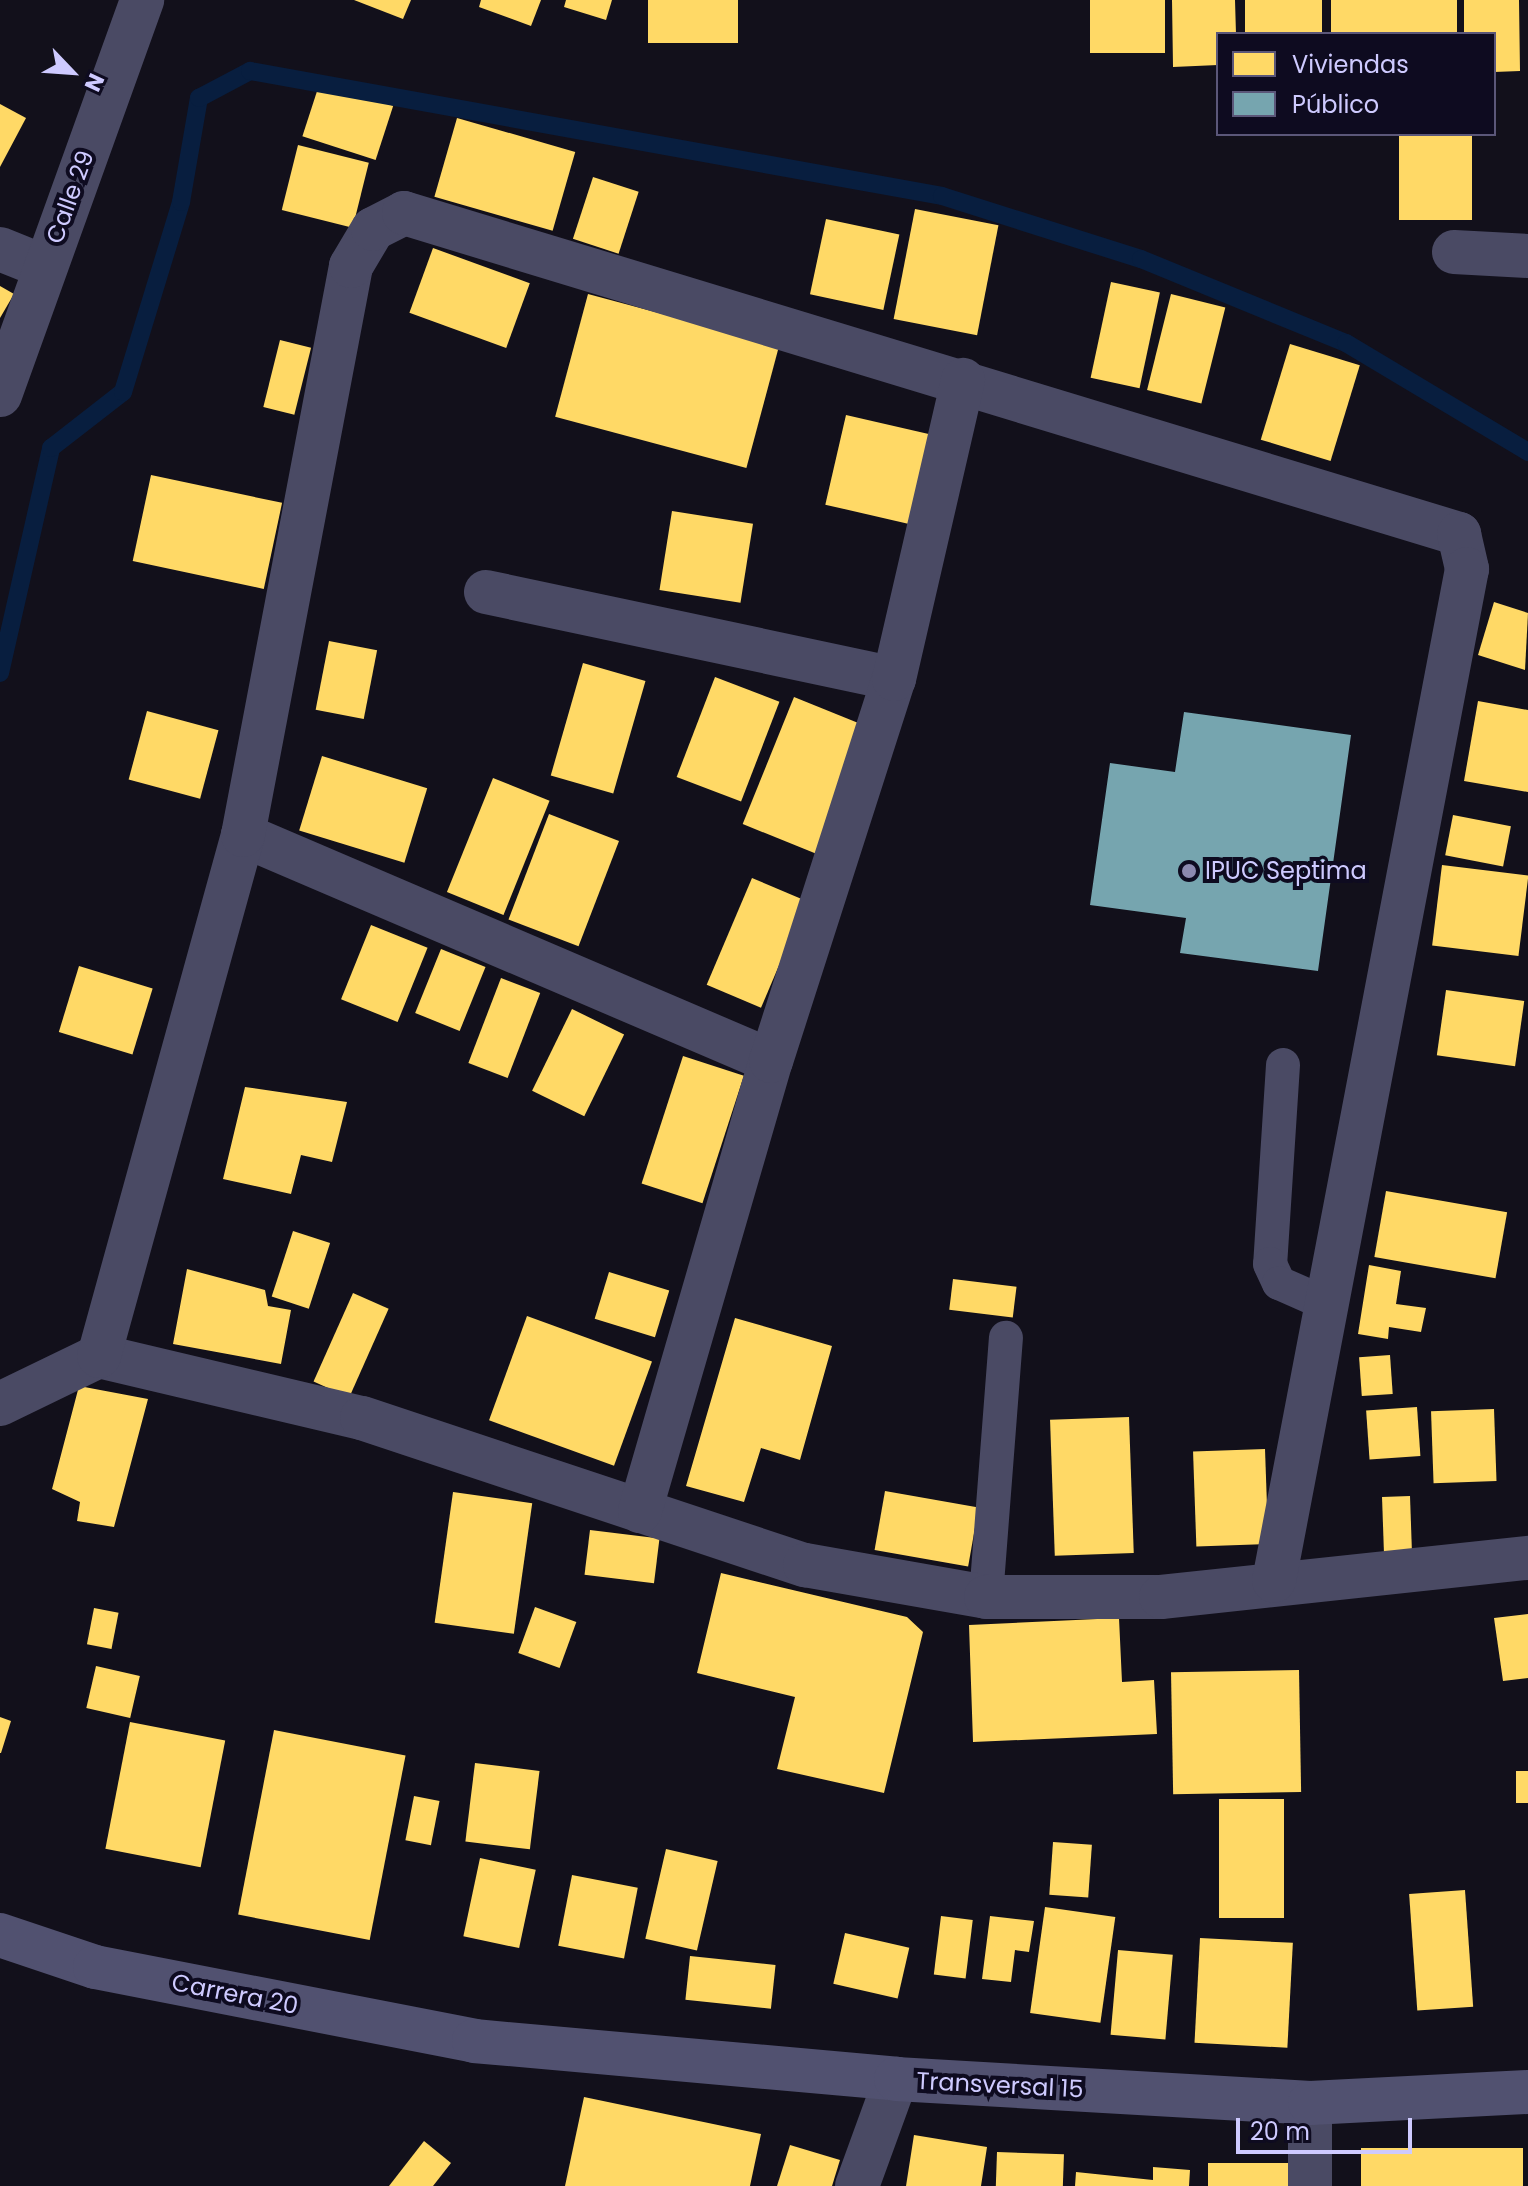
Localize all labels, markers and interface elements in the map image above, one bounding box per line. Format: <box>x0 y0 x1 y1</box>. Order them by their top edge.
north arrow <box>32 32 112 112</box>
legend <box>1216 32 1496 136</box>
text: Viviendas <box>1292 48 1409 81</box>
text: N <box>77 68 112 96</box>
text: Público <box>1292 88 1379 121</box>
street label: Calle 29 <box>40 147 100 247</box>
place label: IPUC Septima <box>1205 857 1367 885</box>
marker: IPUC Septima <box>1180 862 1198 880</box>
street label: Carrera 20 <box>169 1968 301 2020</box>
street label: Transversal 15 <box>916 2066 1084 2104</box>
scale bar <box>1240 2102 1416 2152</box>
text: 20 m <box>1250 2115 1310 2148</box>

